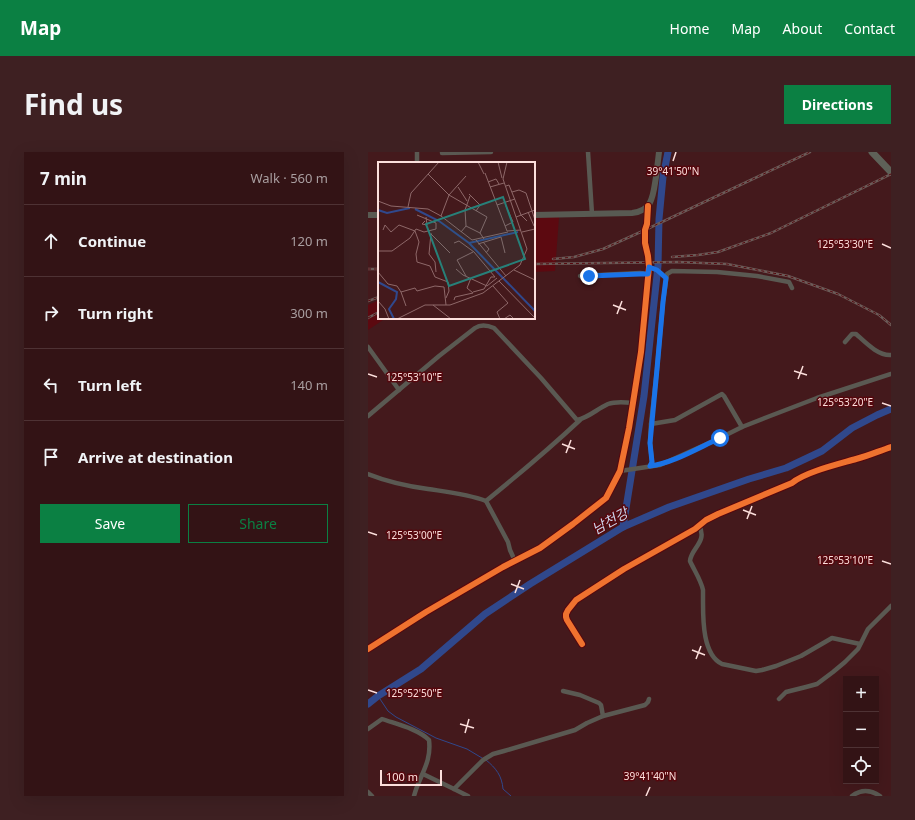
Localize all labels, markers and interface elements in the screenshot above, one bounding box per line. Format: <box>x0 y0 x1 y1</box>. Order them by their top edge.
text: Map <box>20 15 61 41</box>
text: Home <box>670 19 709 38</box>
text: Map <box>731 19 761 38</box>
text: About <box>783 19 822 38</box>
text: Contact <box>844 19 895 38</box>
text: Find us <box>24 85 123 123</box>
button: Directions <box>784 85 891 124</box>
inset map <box>378 162 535 319</box>
text: 39°41'50"N <box>647 164 699 178</box>
text: 7 min <box>40 167 87 190</box>
text: Walk · 560 m <box>250 169 328 187</box>
icon: ahead <box>40 230 62 252</box>
text: Continue <box>78 231 146 251</box>
text: 120 m <box>290 232 328 250</box>
text: 125°53'30"E <box>817 237 873 251</box>
route end <box>580 267 598 285</box>
icon: right <box>40 302 62 324</box>
text: Turn right <box>78 303 153 323</box>
text: 300 m <box>290 304 328 322</box>
text: 125°53'10"E <box>386 370 442 384</box>
icon: left <box>40 374 62 396</box>
text: Turn left <box>78 375 142 395</box>
text: 140 m <box>290 376 328 394</box>
text: 125°53'20"E <box>817 395 873 409</box>
route start <box>711 429 729 447</box>
icon: arrive <box>40 446 62 468</box>
text: Arrive at destination <box>78 447 233 467</box>
water label: 남천강 <box>588 502 633 538</box>
button: Save <box>40 504 180 543</box>
button: Share <box>188 504 328 543</box>
text: 125°53'00"E <box>386 528 442 542</box>
text: 125°53'10"E <box>817 553 873 567</box>
map controls <box>843 676 879 784</box>
button: + <box>843 676 879 712</box>
text: 125°52'50"E <box>386 686 442 700</box>
button: − <box>843 712 879 748</box>
button: locate <box>843 748 879 784</box>
scale bar <box>380 768 442 787</box>
text: 100 m <box>386 769 418 784</box>
text: 39°41'40"N <box>624 769 676 783</box>

